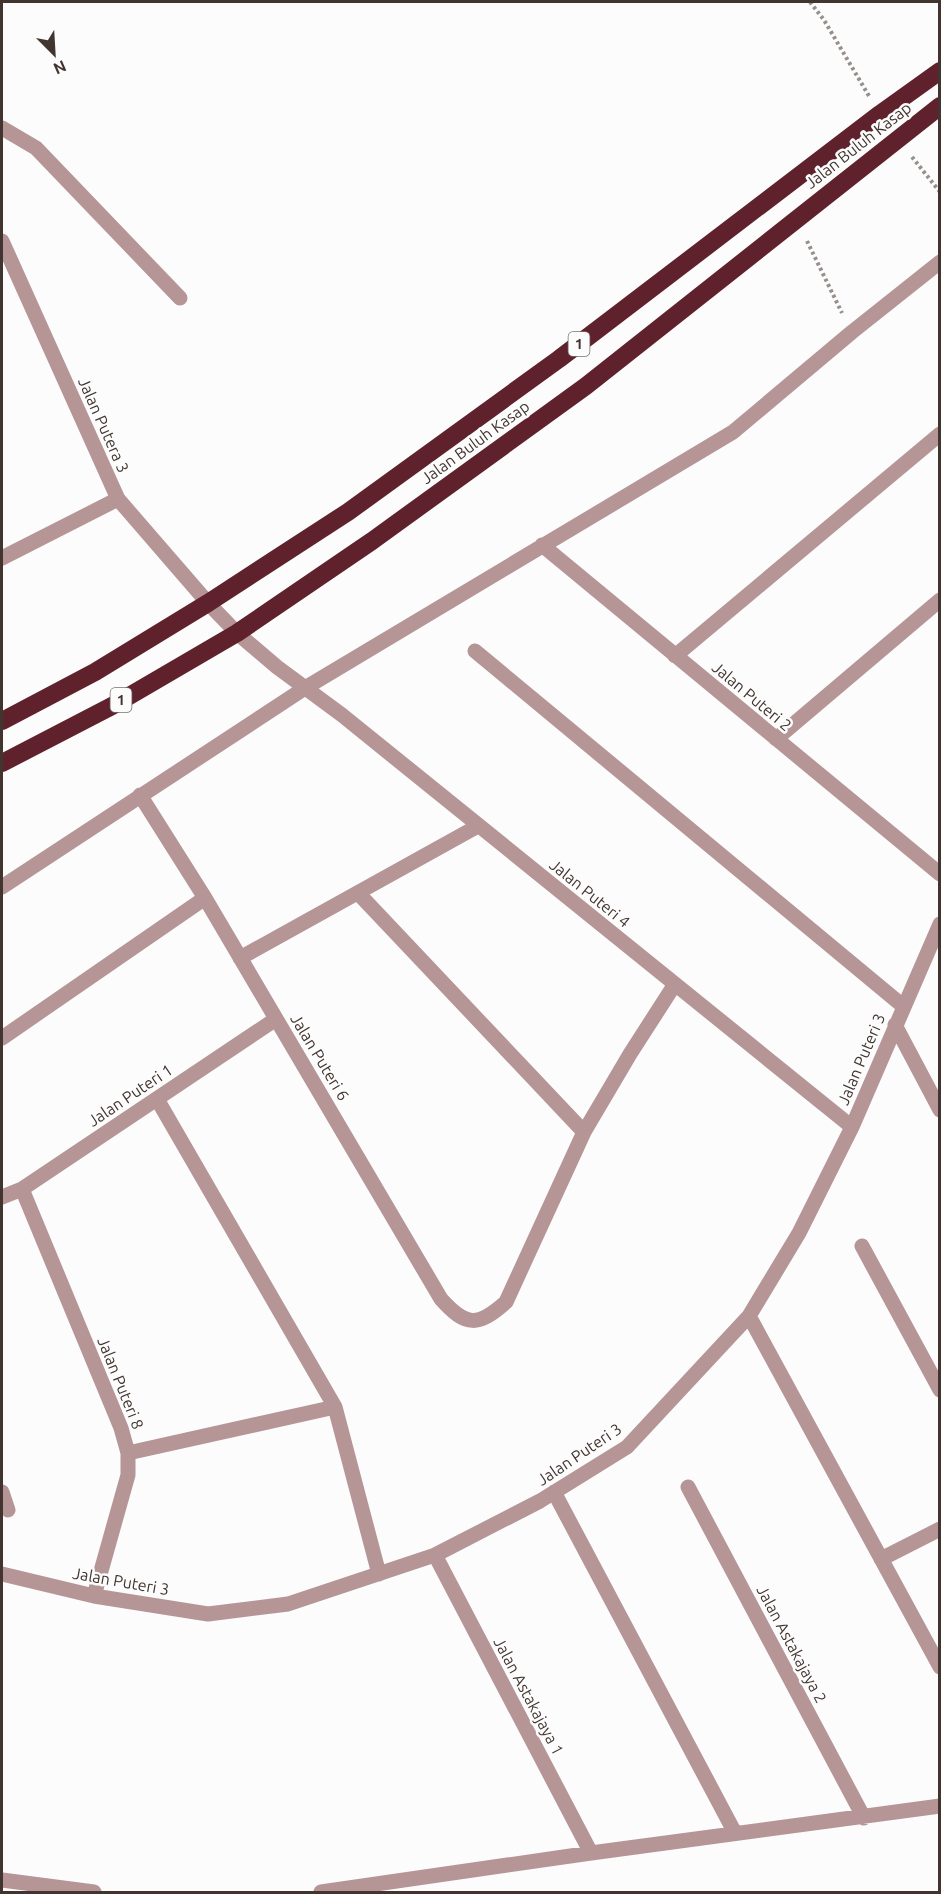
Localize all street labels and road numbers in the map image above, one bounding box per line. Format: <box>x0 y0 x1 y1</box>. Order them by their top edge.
street label: Jalan Buluh Kasap <box>802 98 914 192</box>
road number: 1 <box>568 332 590 356</box>
street label: Jalan Putera 3 <box>75 375 133 475</box>
street label: Jalan Buluh Kasap <box>417 397 533 487</box>
street label: Jalan Puteri 2 <box>709 658 795 734</box>
road number: 1 <box>110 688 132 712</box>
street label: Jalan Puteri 4 <box>546 855 634 931</box>
street label: Jalan Puteri 6 <box>287 1010 353 1104</box>
street label: Jalan Puteri 3 <box>834 1010 888 1108</box>
street label: Jalan Puteri 1 <box>84 1060 176 1130</box>
street label: Jalan Puteri 8 <box>94 1334 148 1432</box>
street label: Jalan Puteri 3 <box>533 1419 625 1489</box>
street label: Jalan Puteri 3 <box>71 1564 171 1598</box>
street label: Jalan Astakajaya 2 <box>753 1582 831 1706</box>
street label: Jalan Astakajaya 1 <box>490 1634 568 1758</box>

